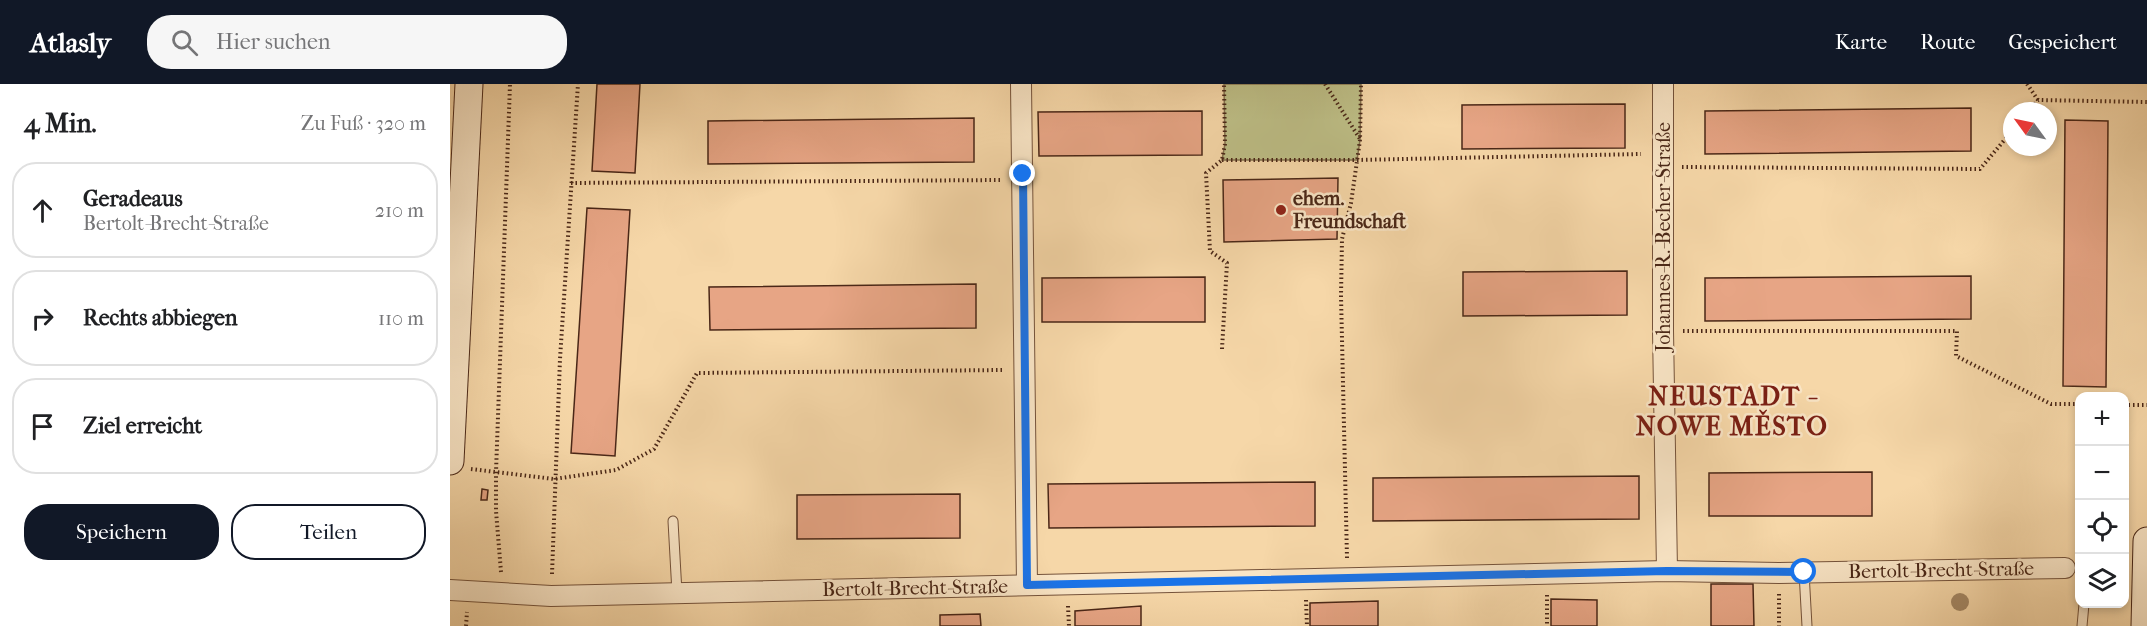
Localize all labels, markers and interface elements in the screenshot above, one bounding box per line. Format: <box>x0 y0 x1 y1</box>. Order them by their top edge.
search box <box>147 15 567 69</box>
text: Atlasly <box>30 26 111 59</box>
icon: search <box>168 26 201 59</box>
text: Hier suchen <box>216 29 331 55</box>
text: Karte <box>1835 30 1887 54</box>
text: Route <box>1920 30 1975 54</box>
text: Gespeichert <box>2008 30 2117 54</box>
north arrow <box>2003 102 2057 156</box>
text: 4 Min. <box>24 108 97 139</box>
text: Zu Fuß · 320 m <box>301 112 426 135</box>
street label: Johannes-R.-Becher-Straße <box>1652 122 1675 354</box>
route end <box>1009 160 1035 186</box>
text: Geradeaus <box>83 186 183 212</box>
place label: ehem. Freundschaft <box>1292 187 1407 233</box>
icon: ahead <box>26 194 59 227</box>
text: 210 m <box>375 199 424 222</box>
marker: ehem. Freundschaft <box>1274 203 1288 217</box>
text: Bertolt-Brecht-Straße <box>83 212 269 235</box>
icon: right <box>26 302 59 335</box>
text: Rechts abbiegen <box>83 305 238 331</box>
text: 110 m <box>378 307 424 330</box>
district label: NEUSTADT - NOWE MĚSTO <box>1636 381 1828 442</box>
map controls <box>2075 392 2129 608</box>
button: + <box>2075 392 2129 446</box>
icon: arrive <box>26 410 59 443</box>
text: Ziel erreicht <box>83 413 202 439</box>
button: − <box>2075 446 2129 500</box>
button: locate <box>2075 500 2129 554</box>
button: Speichern <box>24 504 219 560</box>
button: Teilen <box>231 504 426 560</box>
button: layers <box>2075 554 2129 608</box>
street label: Bertolt-Brecht-Straße <box>1848 557 2034 583</box>
route start <box>1790 558 1816 584</box>
street label: Bertolt-Brecht-Straße <box>822 575 1008 601</box>

